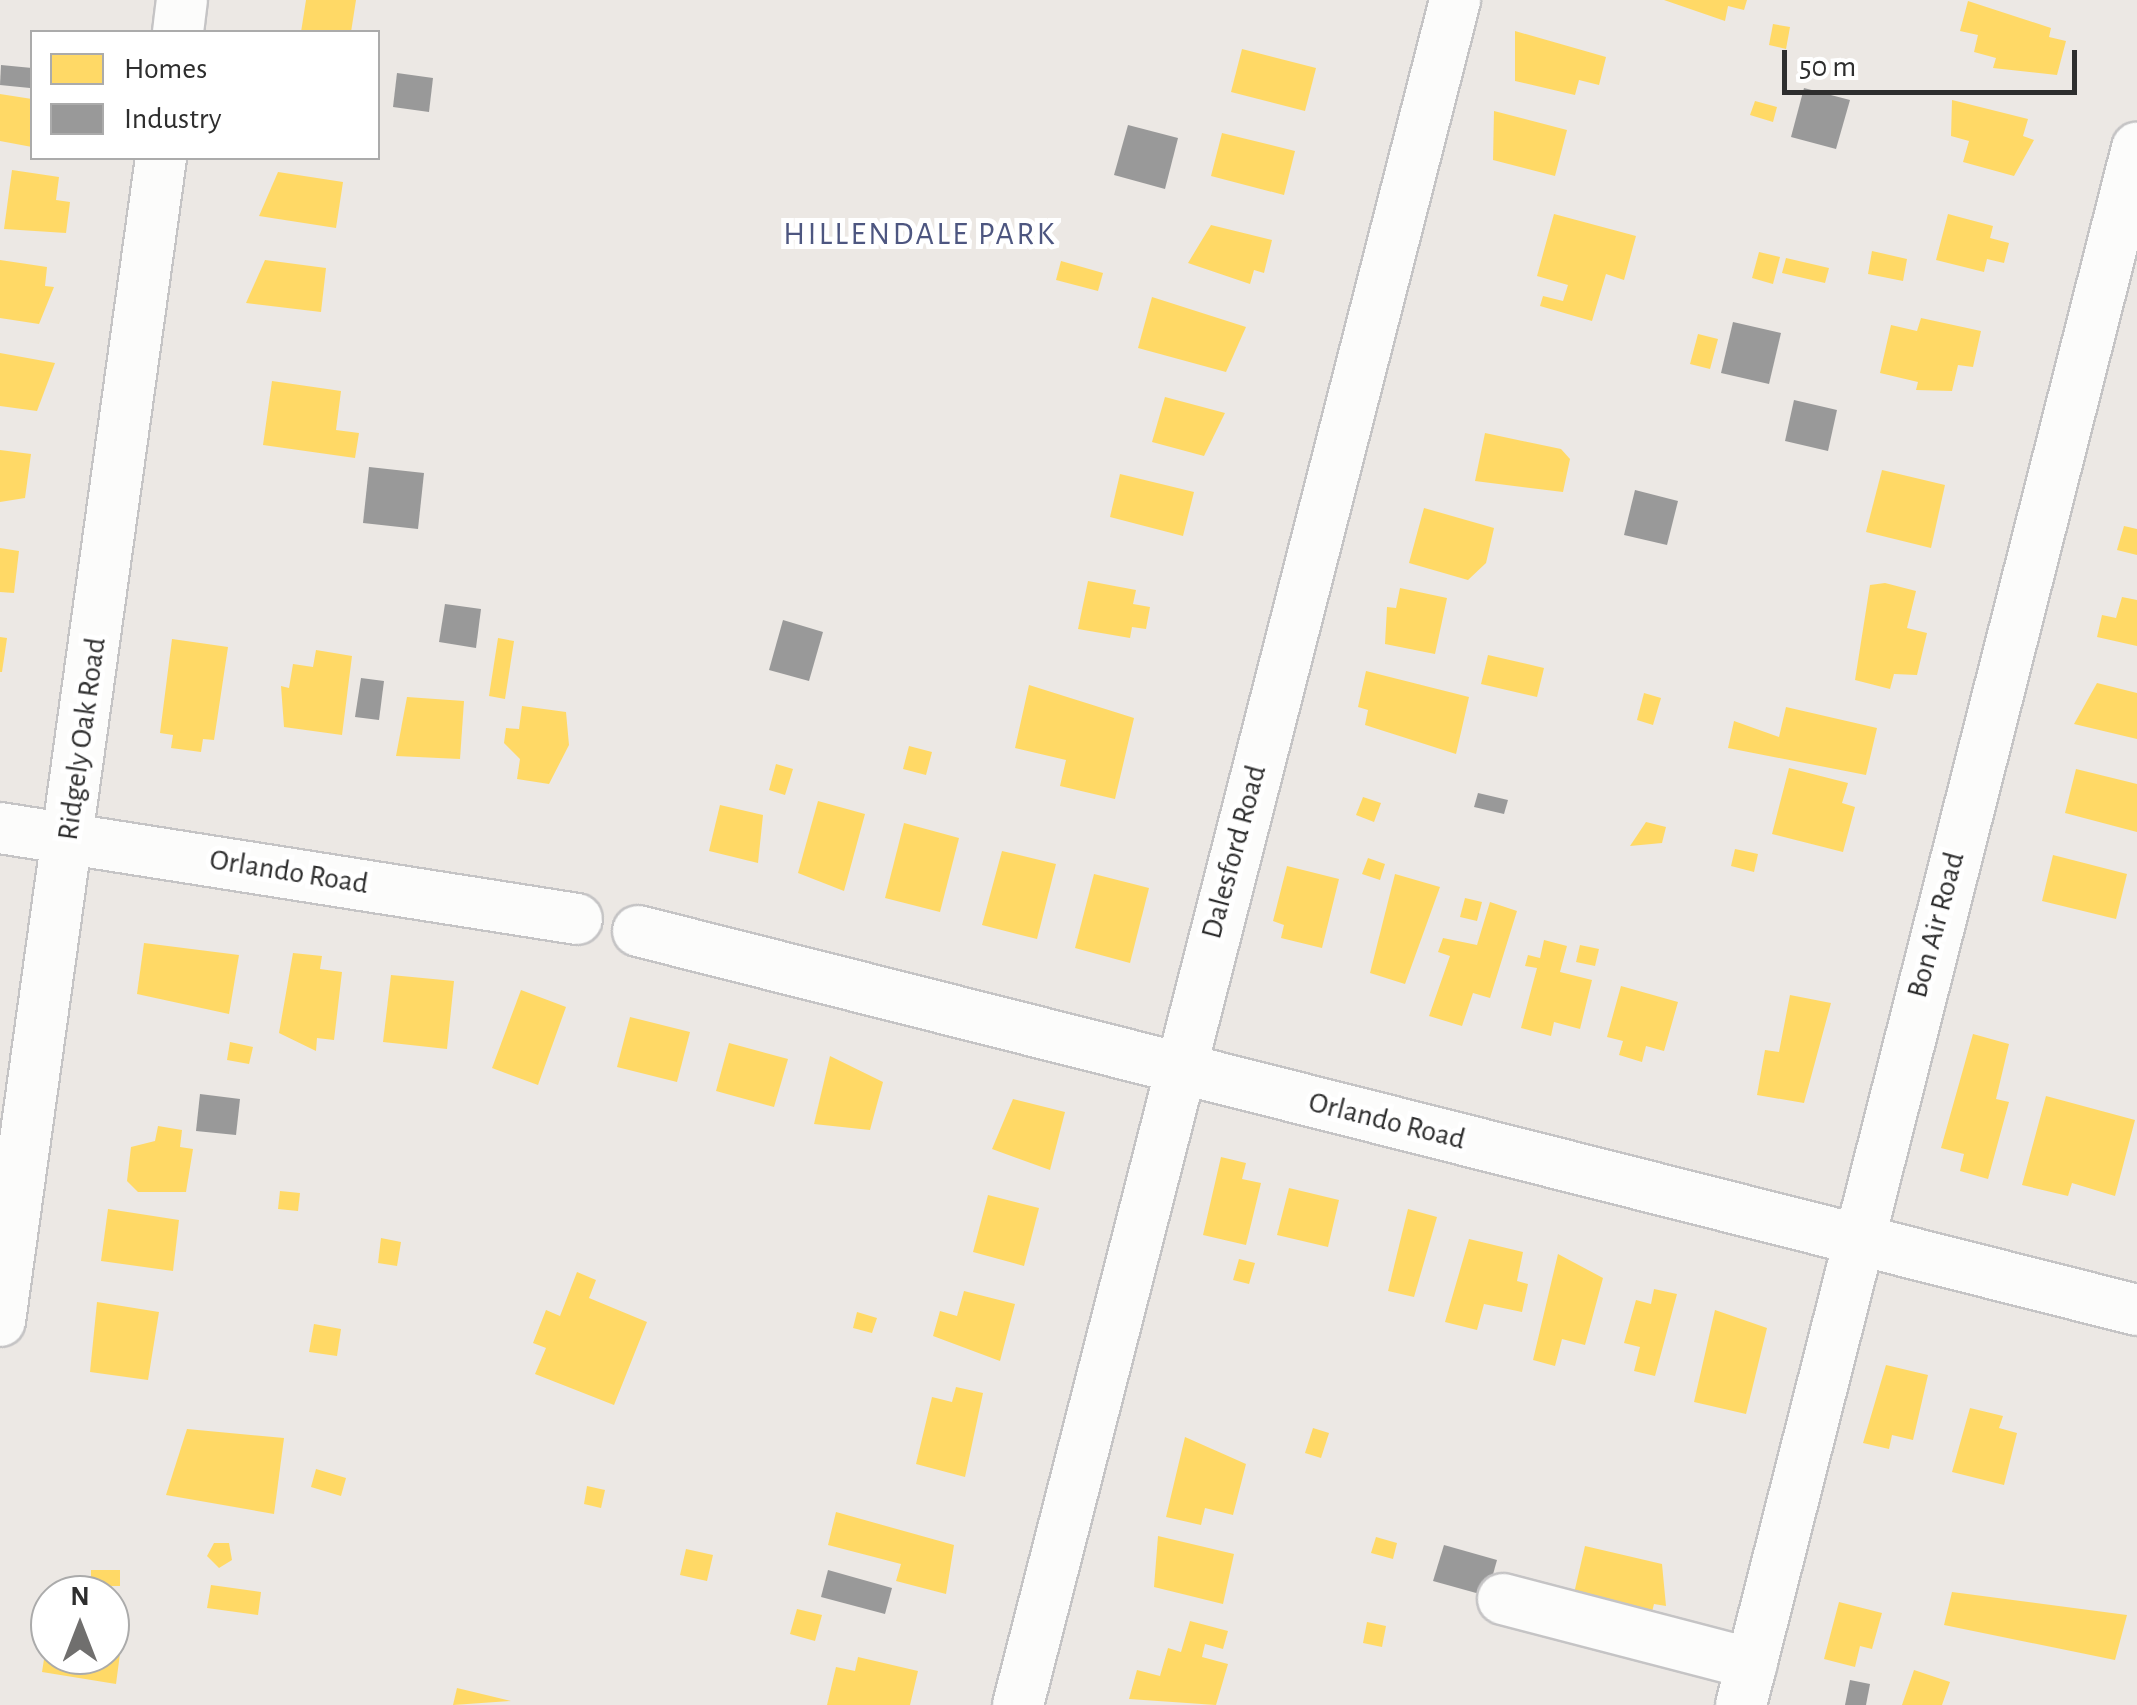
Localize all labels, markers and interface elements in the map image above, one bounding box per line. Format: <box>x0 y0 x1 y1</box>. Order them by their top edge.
legend <box>30 30 380 160</box>
scale bar <box>1787 30 2082 92</box>
text: 50 m <box>1799 52 1856 82</box>
text: Homes <box>124 54 207 84</box>
text: Industry <box>124 104 222 134</box>
district label: HILLENDALE PARK <box>783 215 1057 253</box>
street label: Ridgely Oak Road <box>50 635 114 843</box>
street label: Dalesford Road <box>1194 761 1274 943</box>
street label: Orlando Road <box>207 842 371 902</box>
street label: Bon Air Road <box>1899 848 1973 1002</box>
street label: Orlando Road <box>1305 1084 1469 1158</box>
north arrow <box>30 1575 130 1675</box>
text: N <box>70 1583 90 1611</box>

